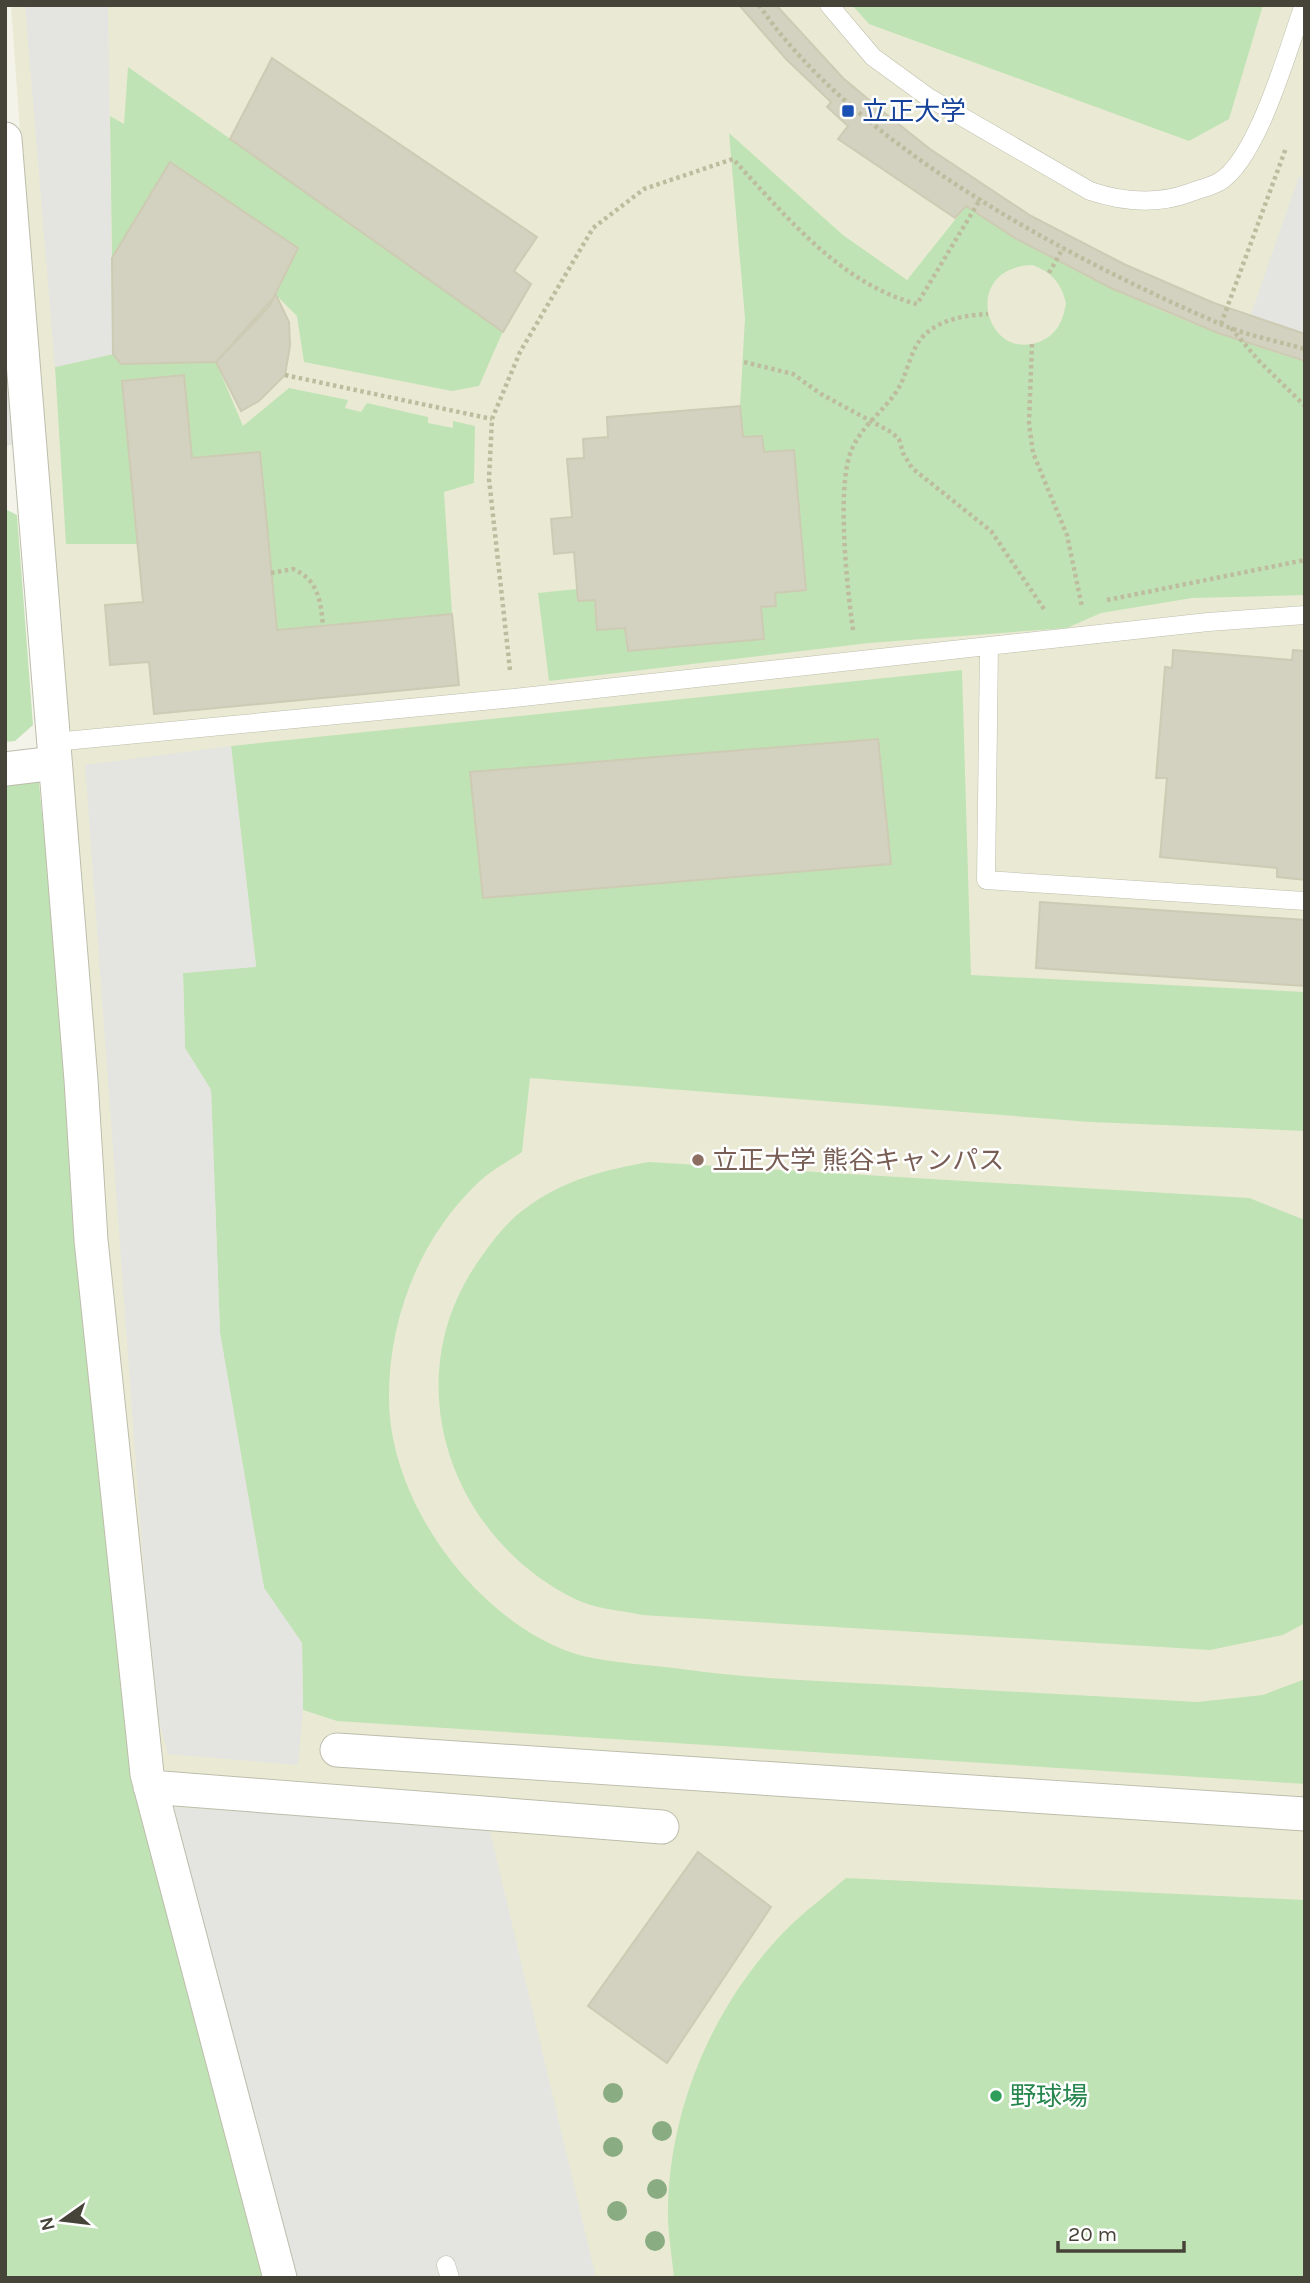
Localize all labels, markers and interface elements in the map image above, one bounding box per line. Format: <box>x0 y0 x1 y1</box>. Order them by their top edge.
place label: 立正大学 <box>862 96 966 127</box>
marker: 立正大学 <box>840 103 856 119</box>
place label: 立正大学 熊谷キャンパス <box>712 1145 1004 1176</box>
marker: 立正大学 熊谷キャンパス <box>690 1152 706 1168</box>
place label: 野球場 <box>1010 2081 1088 2112</box>
marker: 野球場 <box>988 2088 1004 2104</box>
north arrow <box>28 2185 98 2255</box>
scale bar <box>1058 2210 1184 2254</box>
text: N <box>35 2215 60 2233</box>
text: 20 m <box>1068 2222 1117 2246</box>

